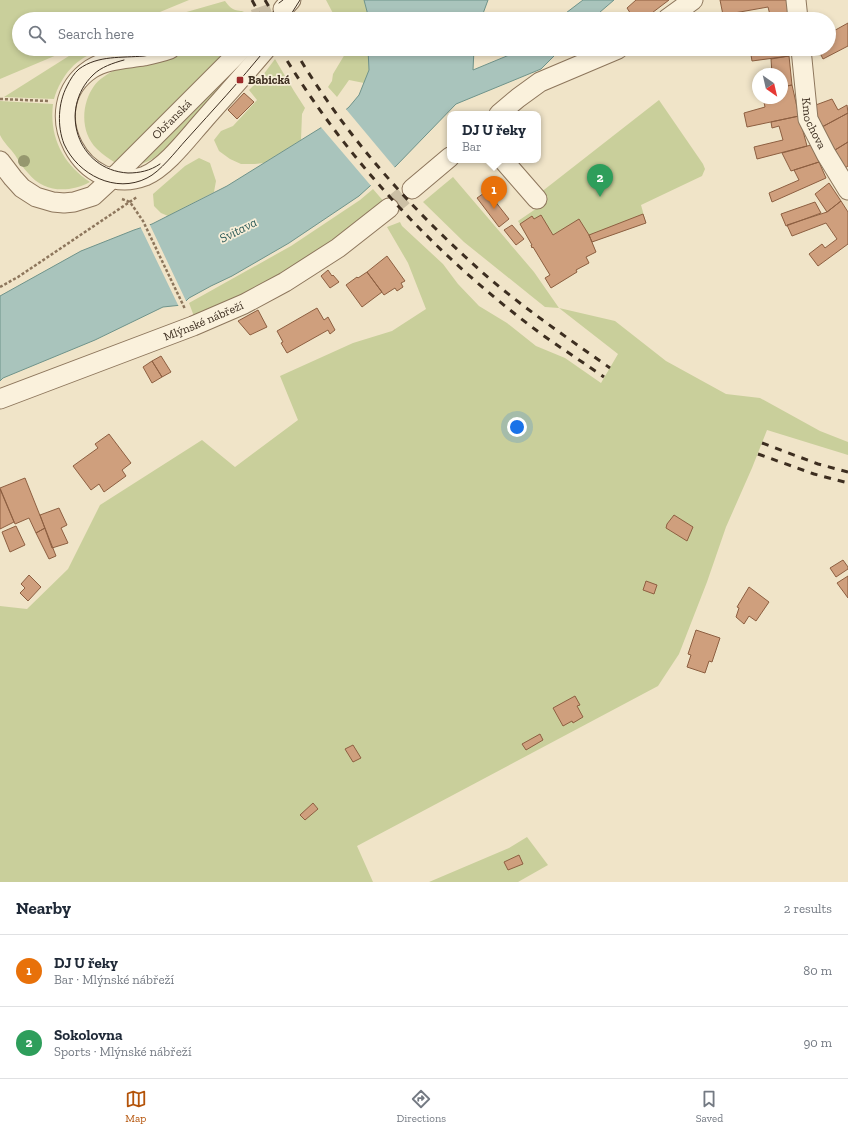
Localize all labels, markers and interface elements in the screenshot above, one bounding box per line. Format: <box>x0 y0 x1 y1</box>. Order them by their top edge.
search box <box>12 12 836 56</box>
icon: search <box>26 23 48 45</box>
text: Search here <box>58 25 134 43</box>
north arrow <box>752 68 788 104</box>
place label: Babická <box>248 73 290 87</box>
marker: Babická <box>235 75 245 85</box>
street label: Obřanská <box>149 97 194 142</box>
street label: Kmochova <box>799 97 829 152</box>
popup <box>447 111 541 163</box>
text: DJ U řeky <box>462 121 526 139</box>
text: Bar <box>462 139 482 154</box>
pin: 2 <box>587 164 613 197</box>
pin: 1 <box>481 176 507 209</box>
water label: Svitava <box>217 214 259 246</box>
street label: Mlýnské nábřeží <box>162 298 246 343</box>
your location <box>507 417 527 437</box>
text: Nearby <box>16 898 71 918</box>
text: 2 results <box>784 901 832 916</box>
text: DJ U řeky <box>54 954 118 972</box>
text: 1 <box>26 963 32 978</box>
text: 80 m <box>803 963 832 978</box>
text: Bar · Mlýnské nábřeží <box>54 972 174 987</box>
text: Sokolovna <box>54 1026 123 1044</box>
text: 2 <box>26 1035 32 1050</box>
text: 90 m <box>803 1035 832 1050</box>
text: Sports · Mlýnské nábřeží <box>54 1044 192 1059</box>
tab: Map <box>125 1088 147 1125</box>
tab: Directions <box>396 1088 446 1125</box>
tab: Saved <box>696 1088 723 1125</box>

